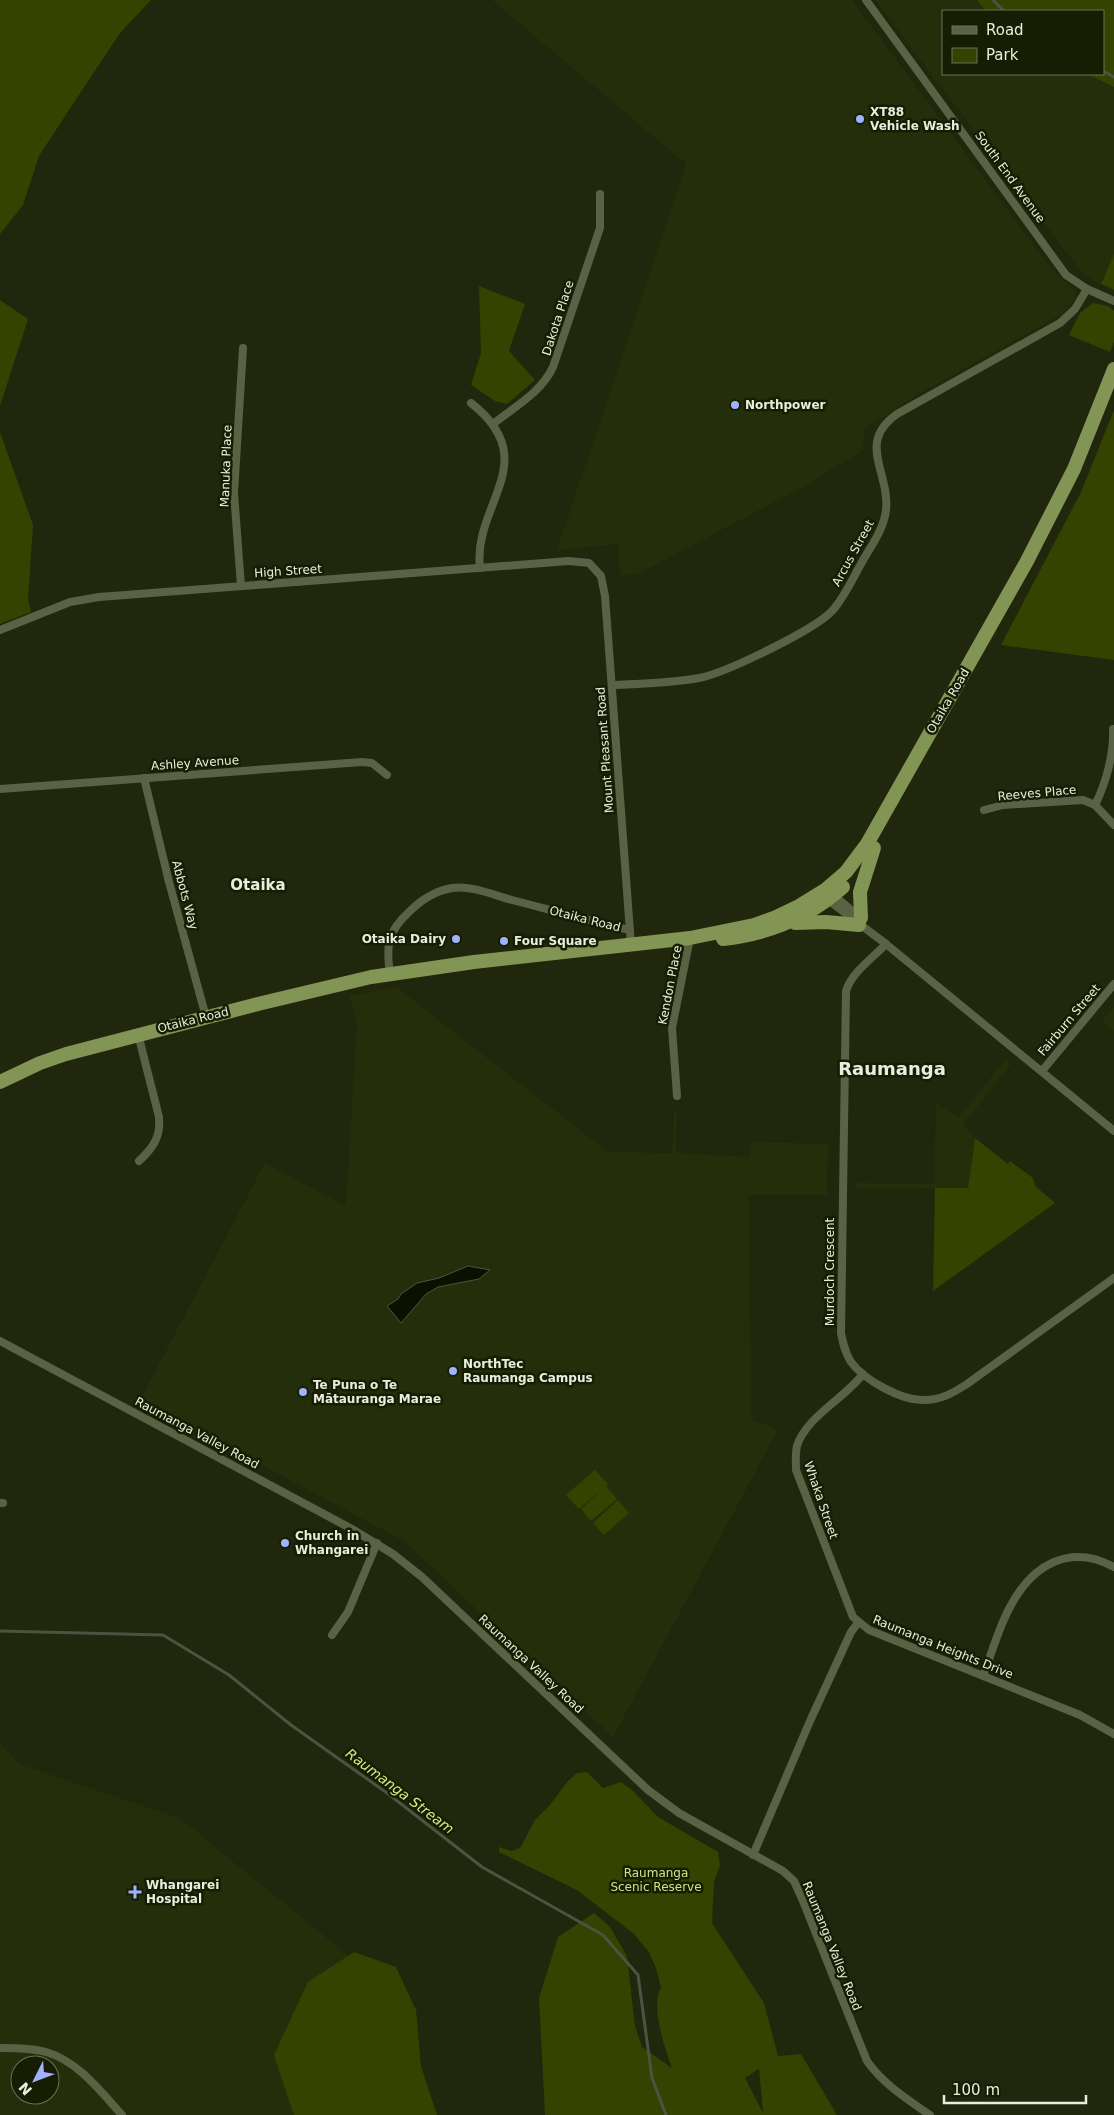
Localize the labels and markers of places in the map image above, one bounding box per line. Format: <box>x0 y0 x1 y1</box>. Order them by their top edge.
place label: XT88 Vehicle Wash <box>870 105 960 133</box>
marker: XT88 Vehicle Wash <box>854 113 866 125</box>
place label: Northpower <box>745 398 826 412</box>
marker: Northpower <box>729 399 741 411</box>
place label: Otaika Dairy <box>362 932 446 946</box>
marker: Otaika Dairy <box>450 933 462 945</box>
place label: Four Square <box>514 934 597 948</box>
marker: Four Square <box>498 935 510 947</box>
place label: NorthTec Raumanga Campus <box>463 1357 593 1385</box>
marker: NorthTec Raumanga Campus <box>447 1365 459 1377</box>
place label: Te Puna o Te Mātauranga Marae <box>313 1378 441 1406</box>
marker: Te Puna o Te Mātauranga Marae <box>297 1386 309 1398</box>
place label: Church in Whangarei <box>295 1529 368 1557</box>
marker: Church in Whangarei <box>279 1537 291 1549</box>
place label: Whangarei Hospital <box>146 1878 219 1906</box>
marker: Whangarei Hospital <box>128 1885 142 1899</box>

